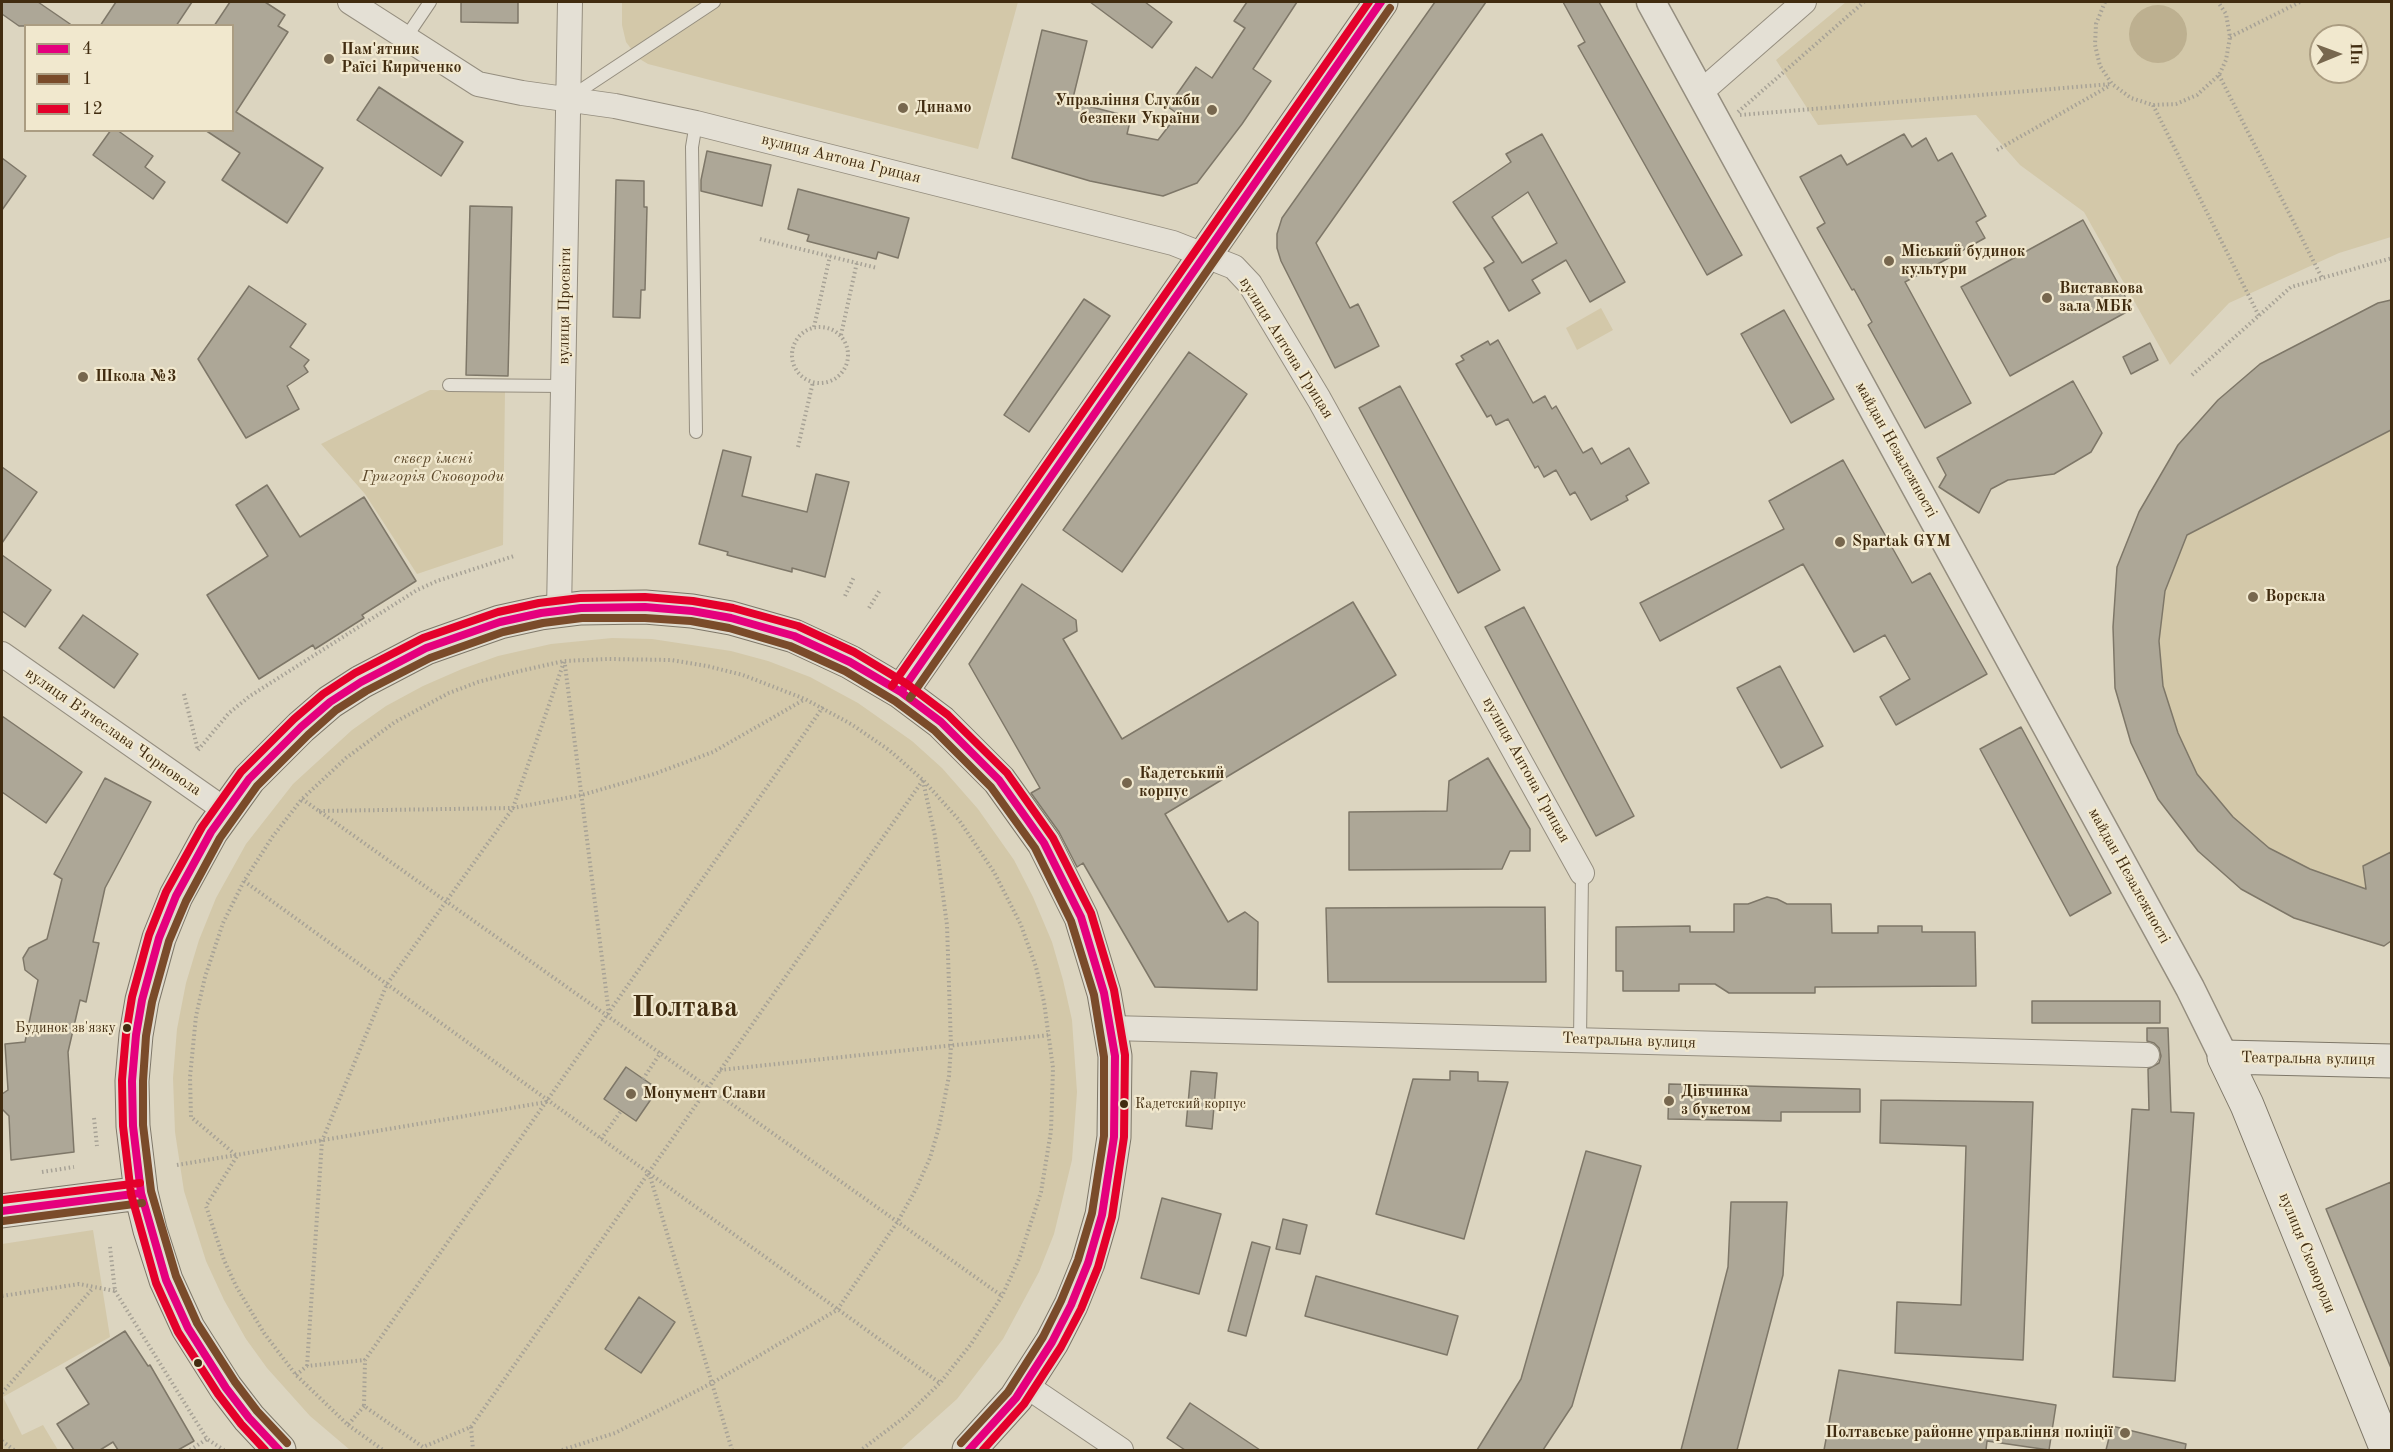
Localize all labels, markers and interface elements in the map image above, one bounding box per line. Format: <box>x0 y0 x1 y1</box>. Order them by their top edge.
legend <box>24 24 234 132</box>
north arrow <box>2309 24 2369 84</box>
text: 4 <box>82 40 92 58</box>
place label: Пам'ятник Раїсі Кириченко <box>341 40 461 78</box>
text: Пн <box>2347 43 2363 65</box>
marker: Пам'ятник Раїсі Кириченко <box>322 52 336 66</box>
text: 1 <box>82 70 92 88</box>
place label: Управління Служби безпеки України <box>1055 91 1200 129</box>
place label: Динамо <box>915 98 971 118</box>
text: 12 <box>82 100 103 118</box>
marker: Динамо <box>896 101 910 115</box>
marker: Управління Служби безпеки України <box>1205 103 1219 117</box>
street label: вулиця Антона Грицая <box>759 130 923 188</box>
place label: Міський будинок культури <box>1901 242 2025 280</box>
street label: вулиця Просвіти <box>554 247 576 365</box>
marker: Міський будинок культури <box>1882 254 1896 268</box>
street label: вулиця Антона Грицая <box>1235 274 1337 422</box>
place label: Виставкова зала МБК <box>2059 279 2143 317</box>
marker: Виставкова зала МБК <box>2040 291 2054 305</box>
place label: Школа №3 <box>95 367 176 387</box>
marker: Школа №3 <box>76 370 90 384</box>
street label: майдан Незалежності <box>1851 379 1941 521</box>
park label: сквер імені Григорія Сковороди <box>362 449 504 487</box>
place label: Spartak GYM <box>1852 532 1951 552</box>
marker: Spartak GYM <box>1833 535 1847 549</box>
place label: Ворскла <box>2265 587 2326 607</box>
marker: Ворскла <box>2246 590 2260 604</box>
street label: вулиця Вʼячеслава Чорновола <box>21 664 205 800</box>
street label: вулиця Антона Грицая <box>1478 694 1574 846</box>
place label: Кадетський корпус <box>1139 764 1224 802</box>
marker: Кадетський корпус <box>1120 776 1134 790</box>
street label: майдан Незалежності <box>2084 805 2174 947</box>
district label: Полтава <box>632 992 738 1026</box>
place label: Будинок зв'язку <box>15 1020 116 1036</box>
marker: Будинок зв'язку <box>121 1022 133 1034</box>
street label: Театральна вулиця <box>1562 1029 1696 1053</box>
street label: Театральна вулиця <box>2241 1048 2375 1070</box>
place label: Дівчинка з букетом <box>1681 1082 1751 1120</box>
place label: Монумент Слави <box>643 1084 766 1104</box>
marker: Монумент Слави <box>624 1087 638 1101</box>
marker: Дівчинка з букетом <box>1662 1094 1676 1108</box>
place label: Кадетский корпус <box>1135 1096 1246 1112</box>
marker: Кадетский корпус <box>1118 1098 1130 1110</box>
street label: вулиця Сковороди <box>2274 1190 2340 1316</box>
unlabelled marker <box>192 1357 204 1369</box>
place label: Полтавське районне управління поліції <box>1825 1423 2113 1443</box>
marker: Полтавське районне управління поліції <box>2118 1426 2132 1440</box>

